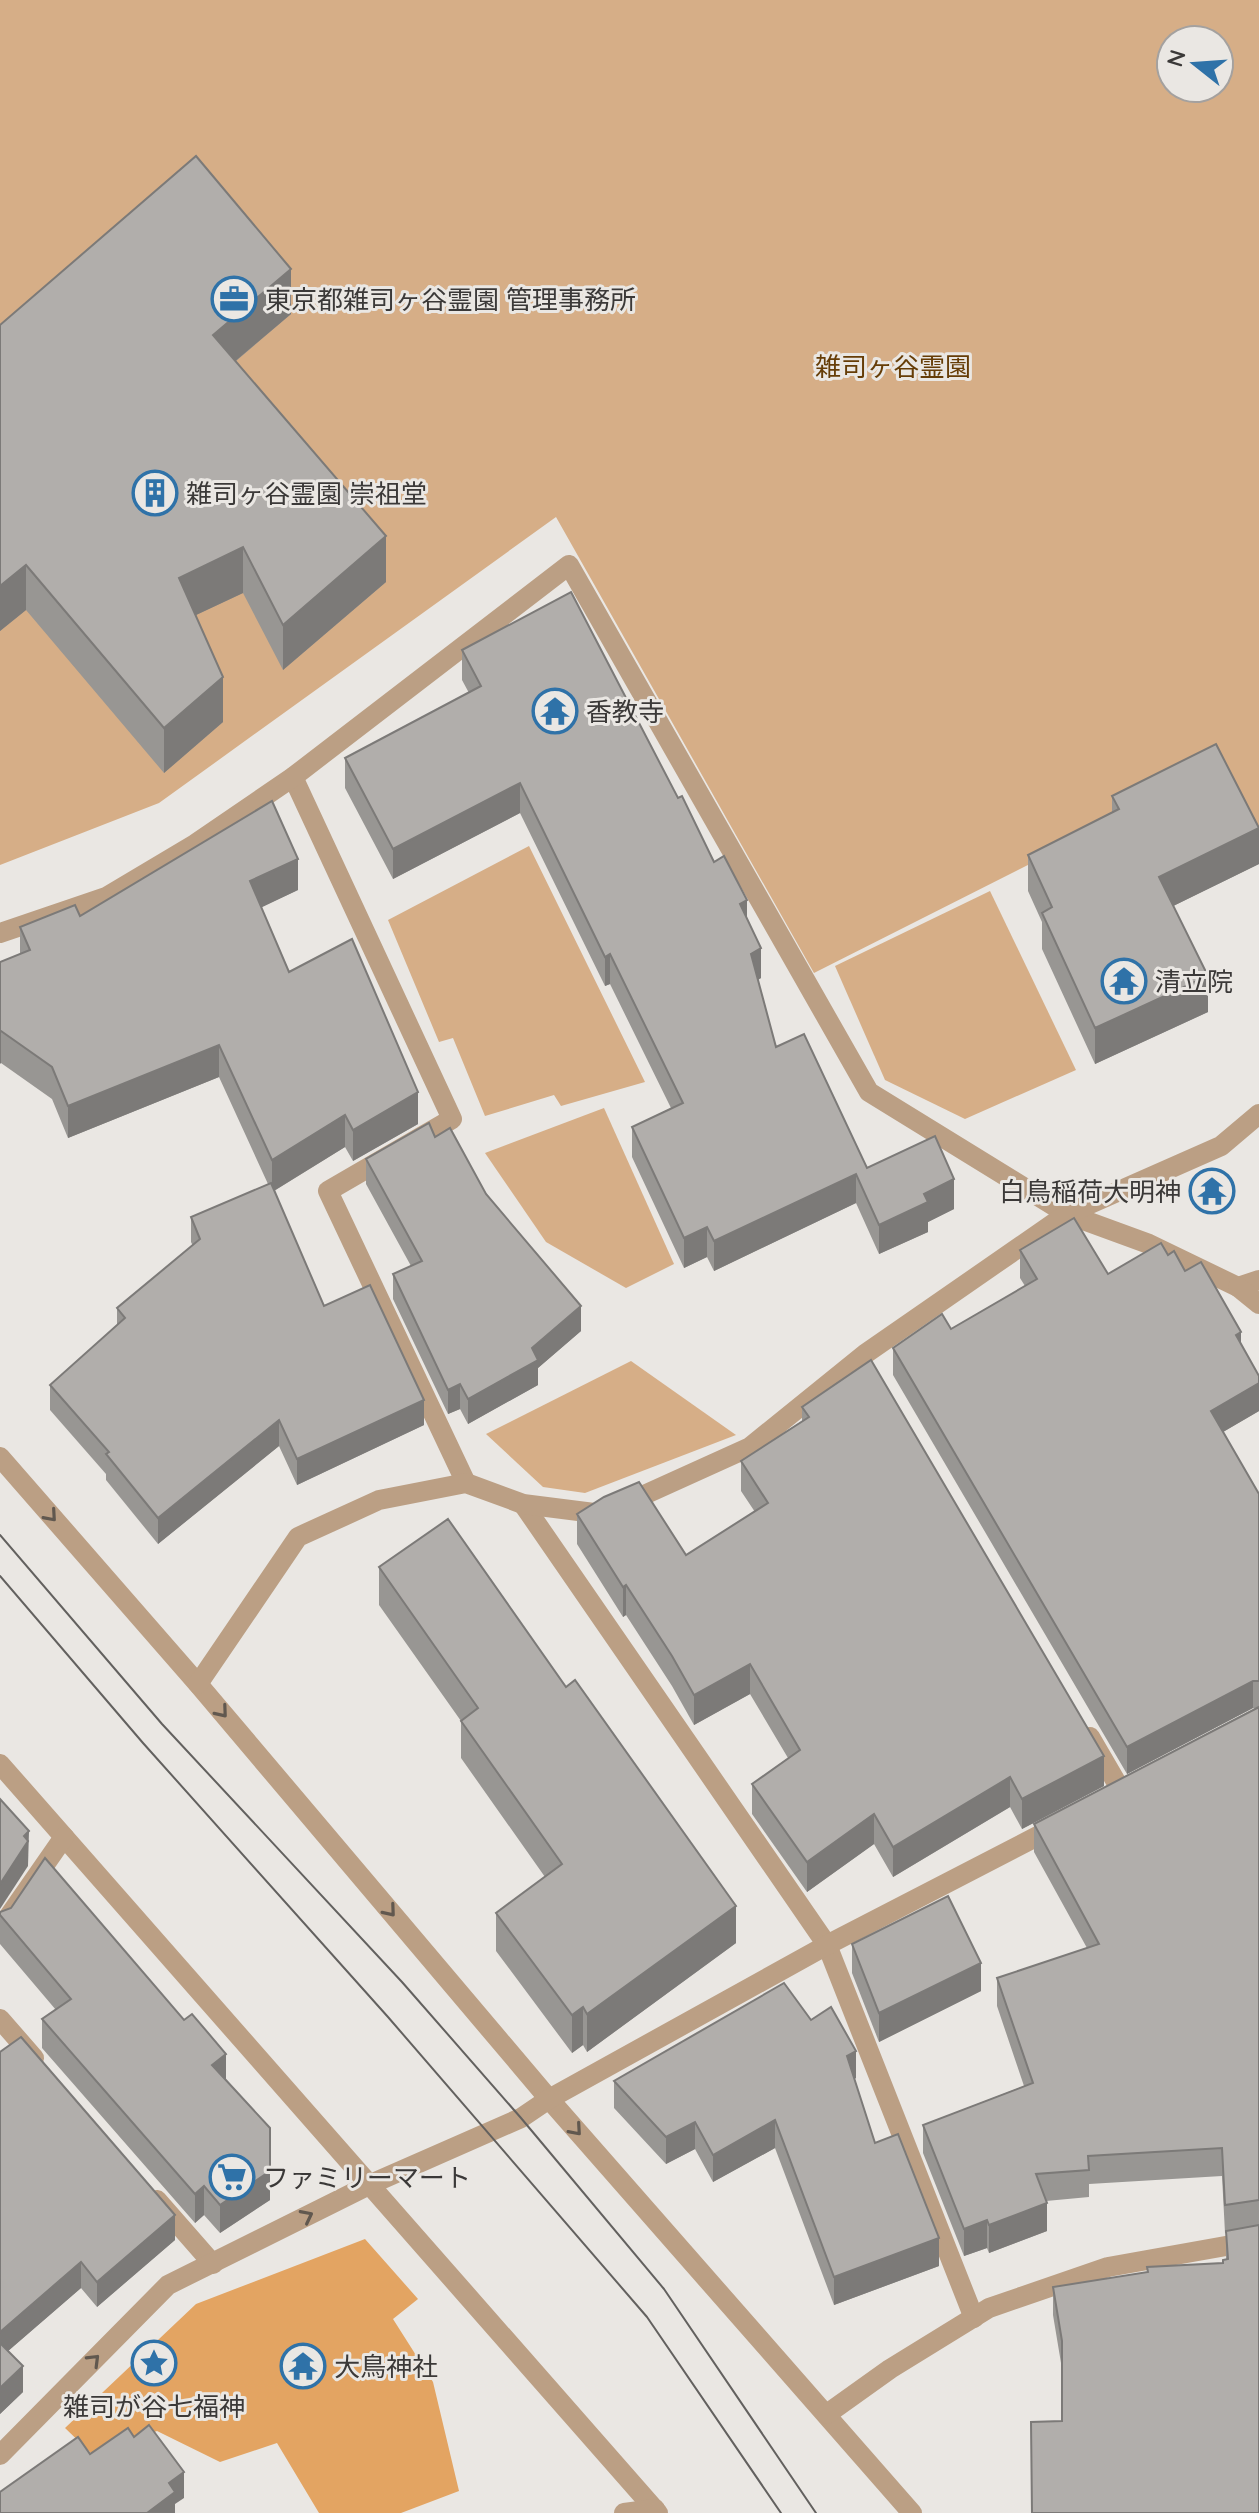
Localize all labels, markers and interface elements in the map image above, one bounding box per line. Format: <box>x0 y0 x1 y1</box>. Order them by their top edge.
north arrow <box>1155 24 1235 104</box>
text: N <box>1160 46 1192 70</box>
office icon: 東京都雑司ヶ谷霊園 管理事務所 <box>210 275 258 323</box>
place label: 東京都雑司ヶ谷霊園 管理事務所 <box>265 283 636 316</box>
park label: 雑司ヶ谷霊園 <box>815 350 971 383</box>
building icon: 雑司ヶ谷霊園 崇祖堂 <box>131 469 179 517</box>
place label: 雑司ヶ谷霊園 崇祖堂 <box>186 477 427 510</box>
temple icon: 香教寺 <box>531 687 579 735</box>
place label: 香教寺 <box>586 695 664 728</box>
temple icon: 清立院 <box>1100 957 1148 1005</box>
place label: 清立院 <box>1155 965 1233 998</box>
temple icon: 白鳥稲荷大明神 <box>1188 1167 1236 1215</box>
place label: 白鳥稲荷大明神 <box>999 1175 1181 1208</box>
one-way arrow <box>42 1507 56 1522</box>
one-way arrow <box>212 1703 227 1718</box>
one-way arrow <box>380 1902 395 1916</box>
one-way arrow <box>567 2121 581 2136</box>
supermarket icon: ファミリーマート <box>208 2153 256 2201</box>
place label: ファミリーマート <box>263 2161 471 2194</box>
one-way arrow <box>298 2210 313 2226</box>
place icon: 雑司が谷七福神 <box>130 2339 178 2387</box>
temple icon: 大鳥神社 <box>279 2342 327 2390</box>
place label: 大鳥神社 <box>334 2350 438 2383</box>
one-way arrow <box>85 2355 99 2369</box>
place label: 雑司が谷七福神 <box>63 2390 245 2423</box>

